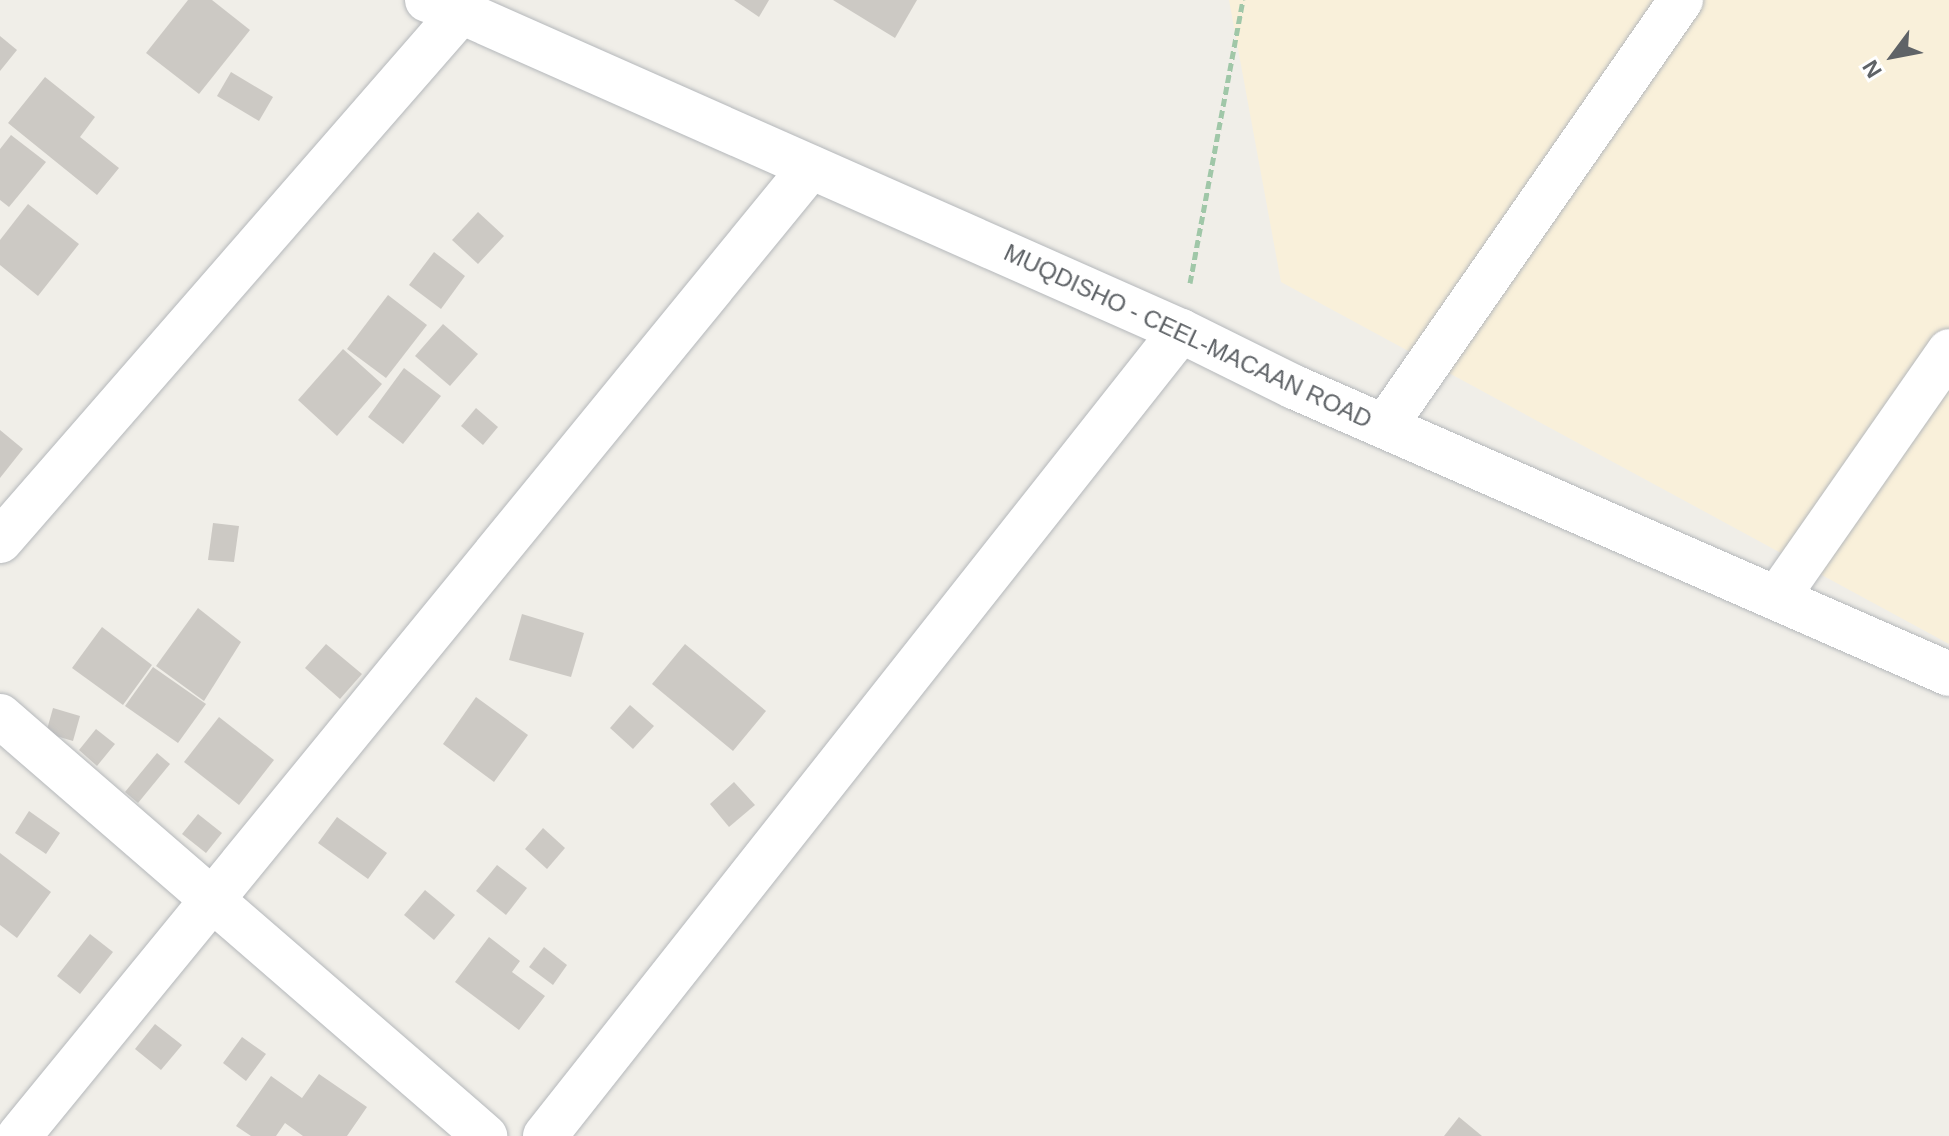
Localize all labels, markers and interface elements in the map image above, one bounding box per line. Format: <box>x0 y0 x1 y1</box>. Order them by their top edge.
north arrow <box>1853 16 1933 96</box>
text: N <box>1857 56 1887 82</box>
street label: MUQDISHO - CEEL-MACAAN ROAD <box>999 238 1377 434</box>

